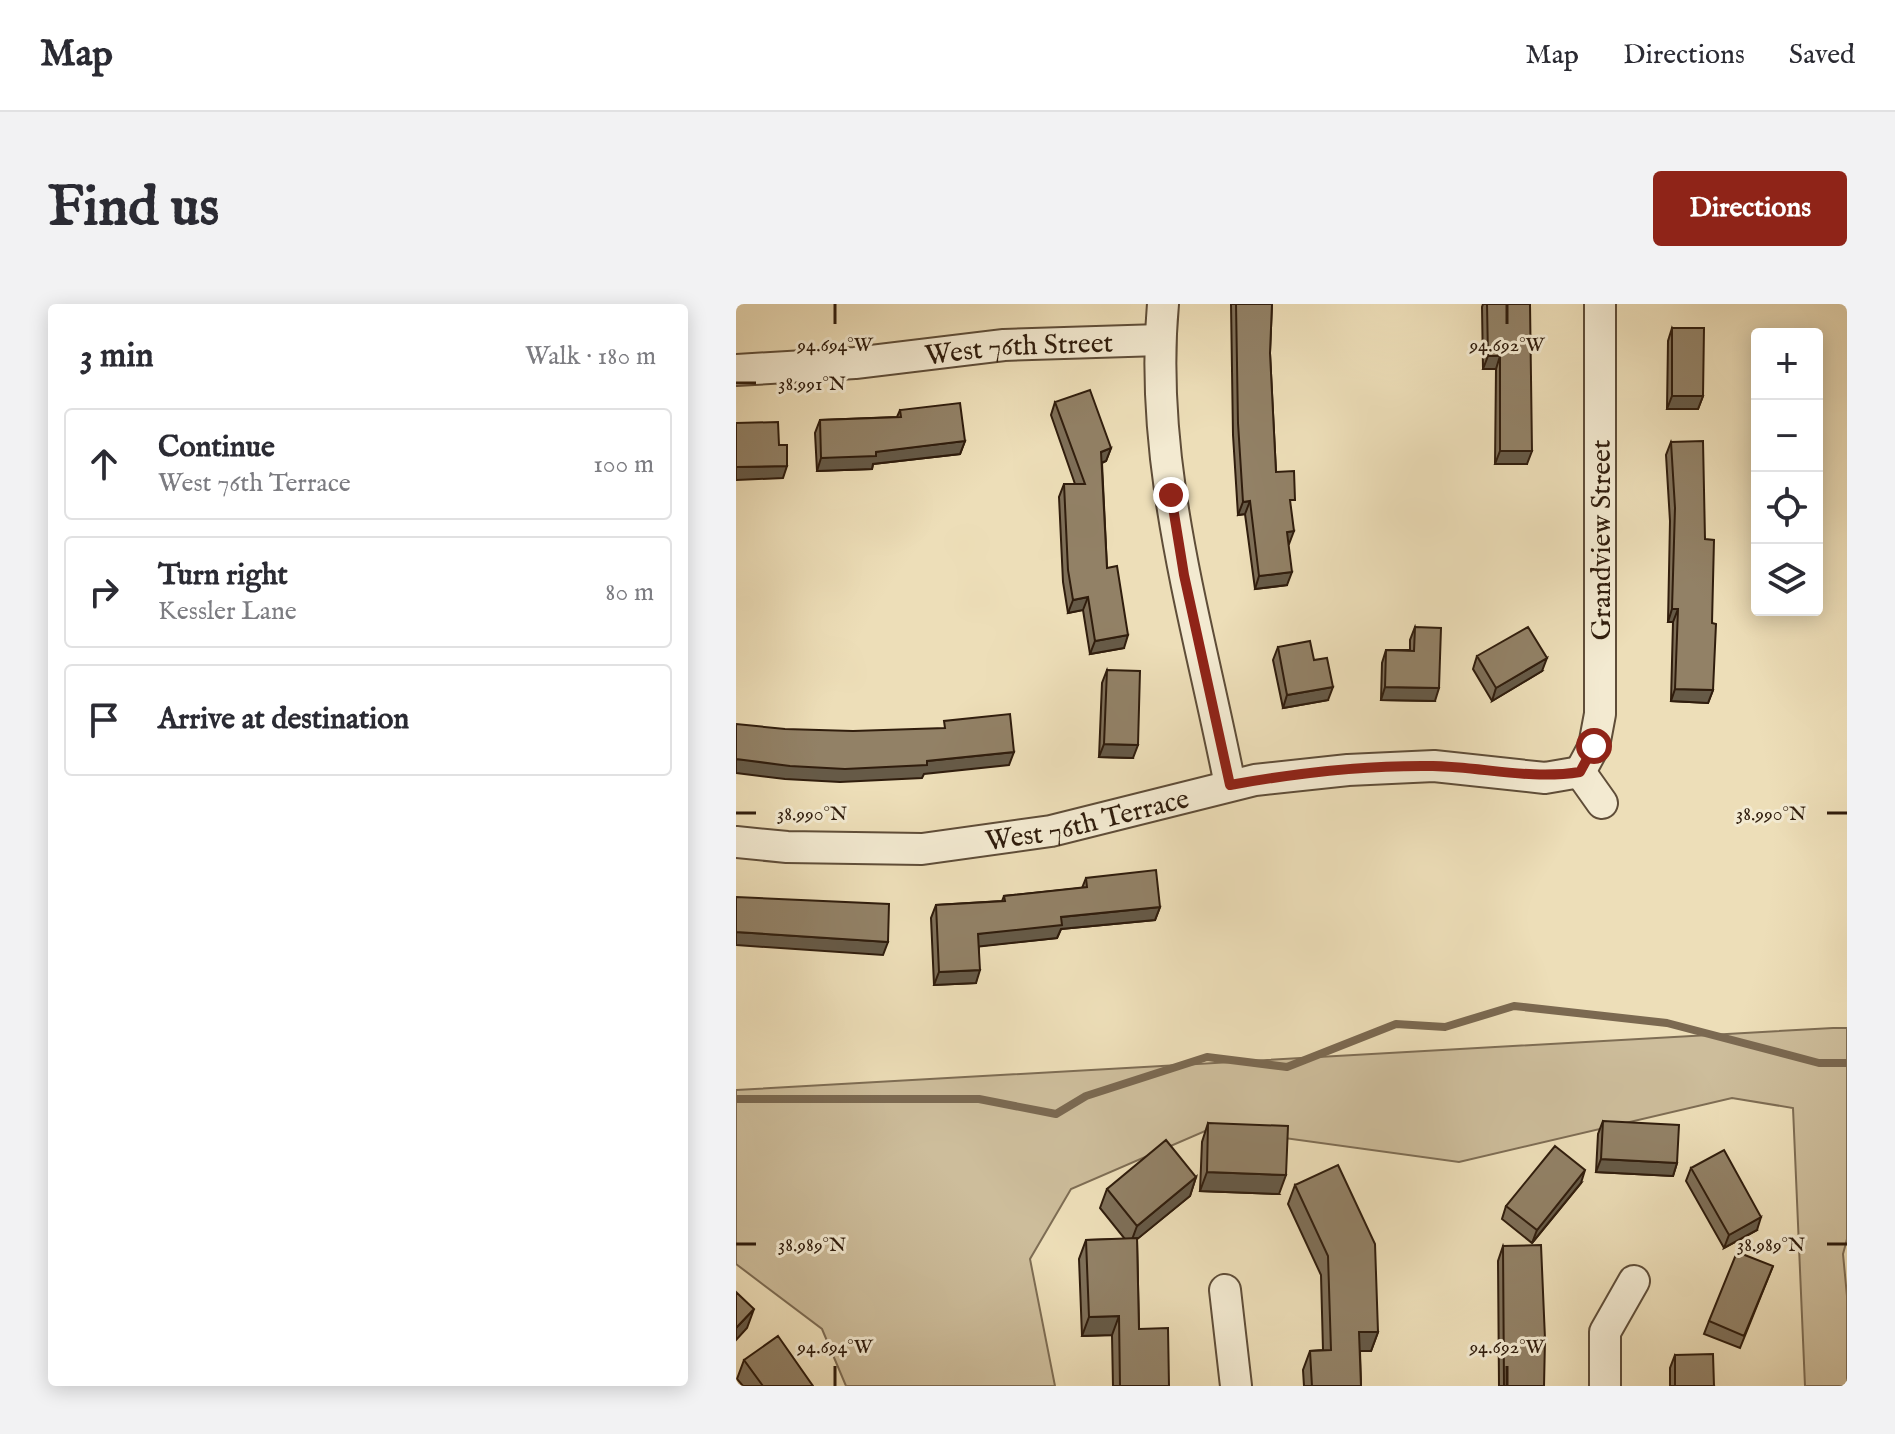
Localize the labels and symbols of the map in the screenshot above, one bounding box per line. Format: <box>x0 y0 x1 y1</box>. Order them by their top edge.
street label: West 76th Street <box>923 326 1114 374</box>
text: 94.694°W <box>796 333 874 358</box>
text: 94.692°W <box>1468 333 1545 358</box>
text: 38.991°N <box>778 372 846 397</box>
street label: Grandview Street <box>1585 439 1620 641</box>
route end <box>1153 477 1189 513</box>
route start <box>1576 728 1612 764</box>
street label: West 76th Terrace <box>983 782 1193 860</box>
text: 38.990°N <box>777 802 847 827</box>
text: 38.990°N <box>1736 802 1806 827</box>
text: 38.989°N <box>778 1233 846 1258</box>
text: 38.989°N <box>1737 1233 1805 1258</box>
text: 94.694°W <box>796 1335 874 1360</box>
text: 94.692°W <box>1468 1335 1545 1360</box>

